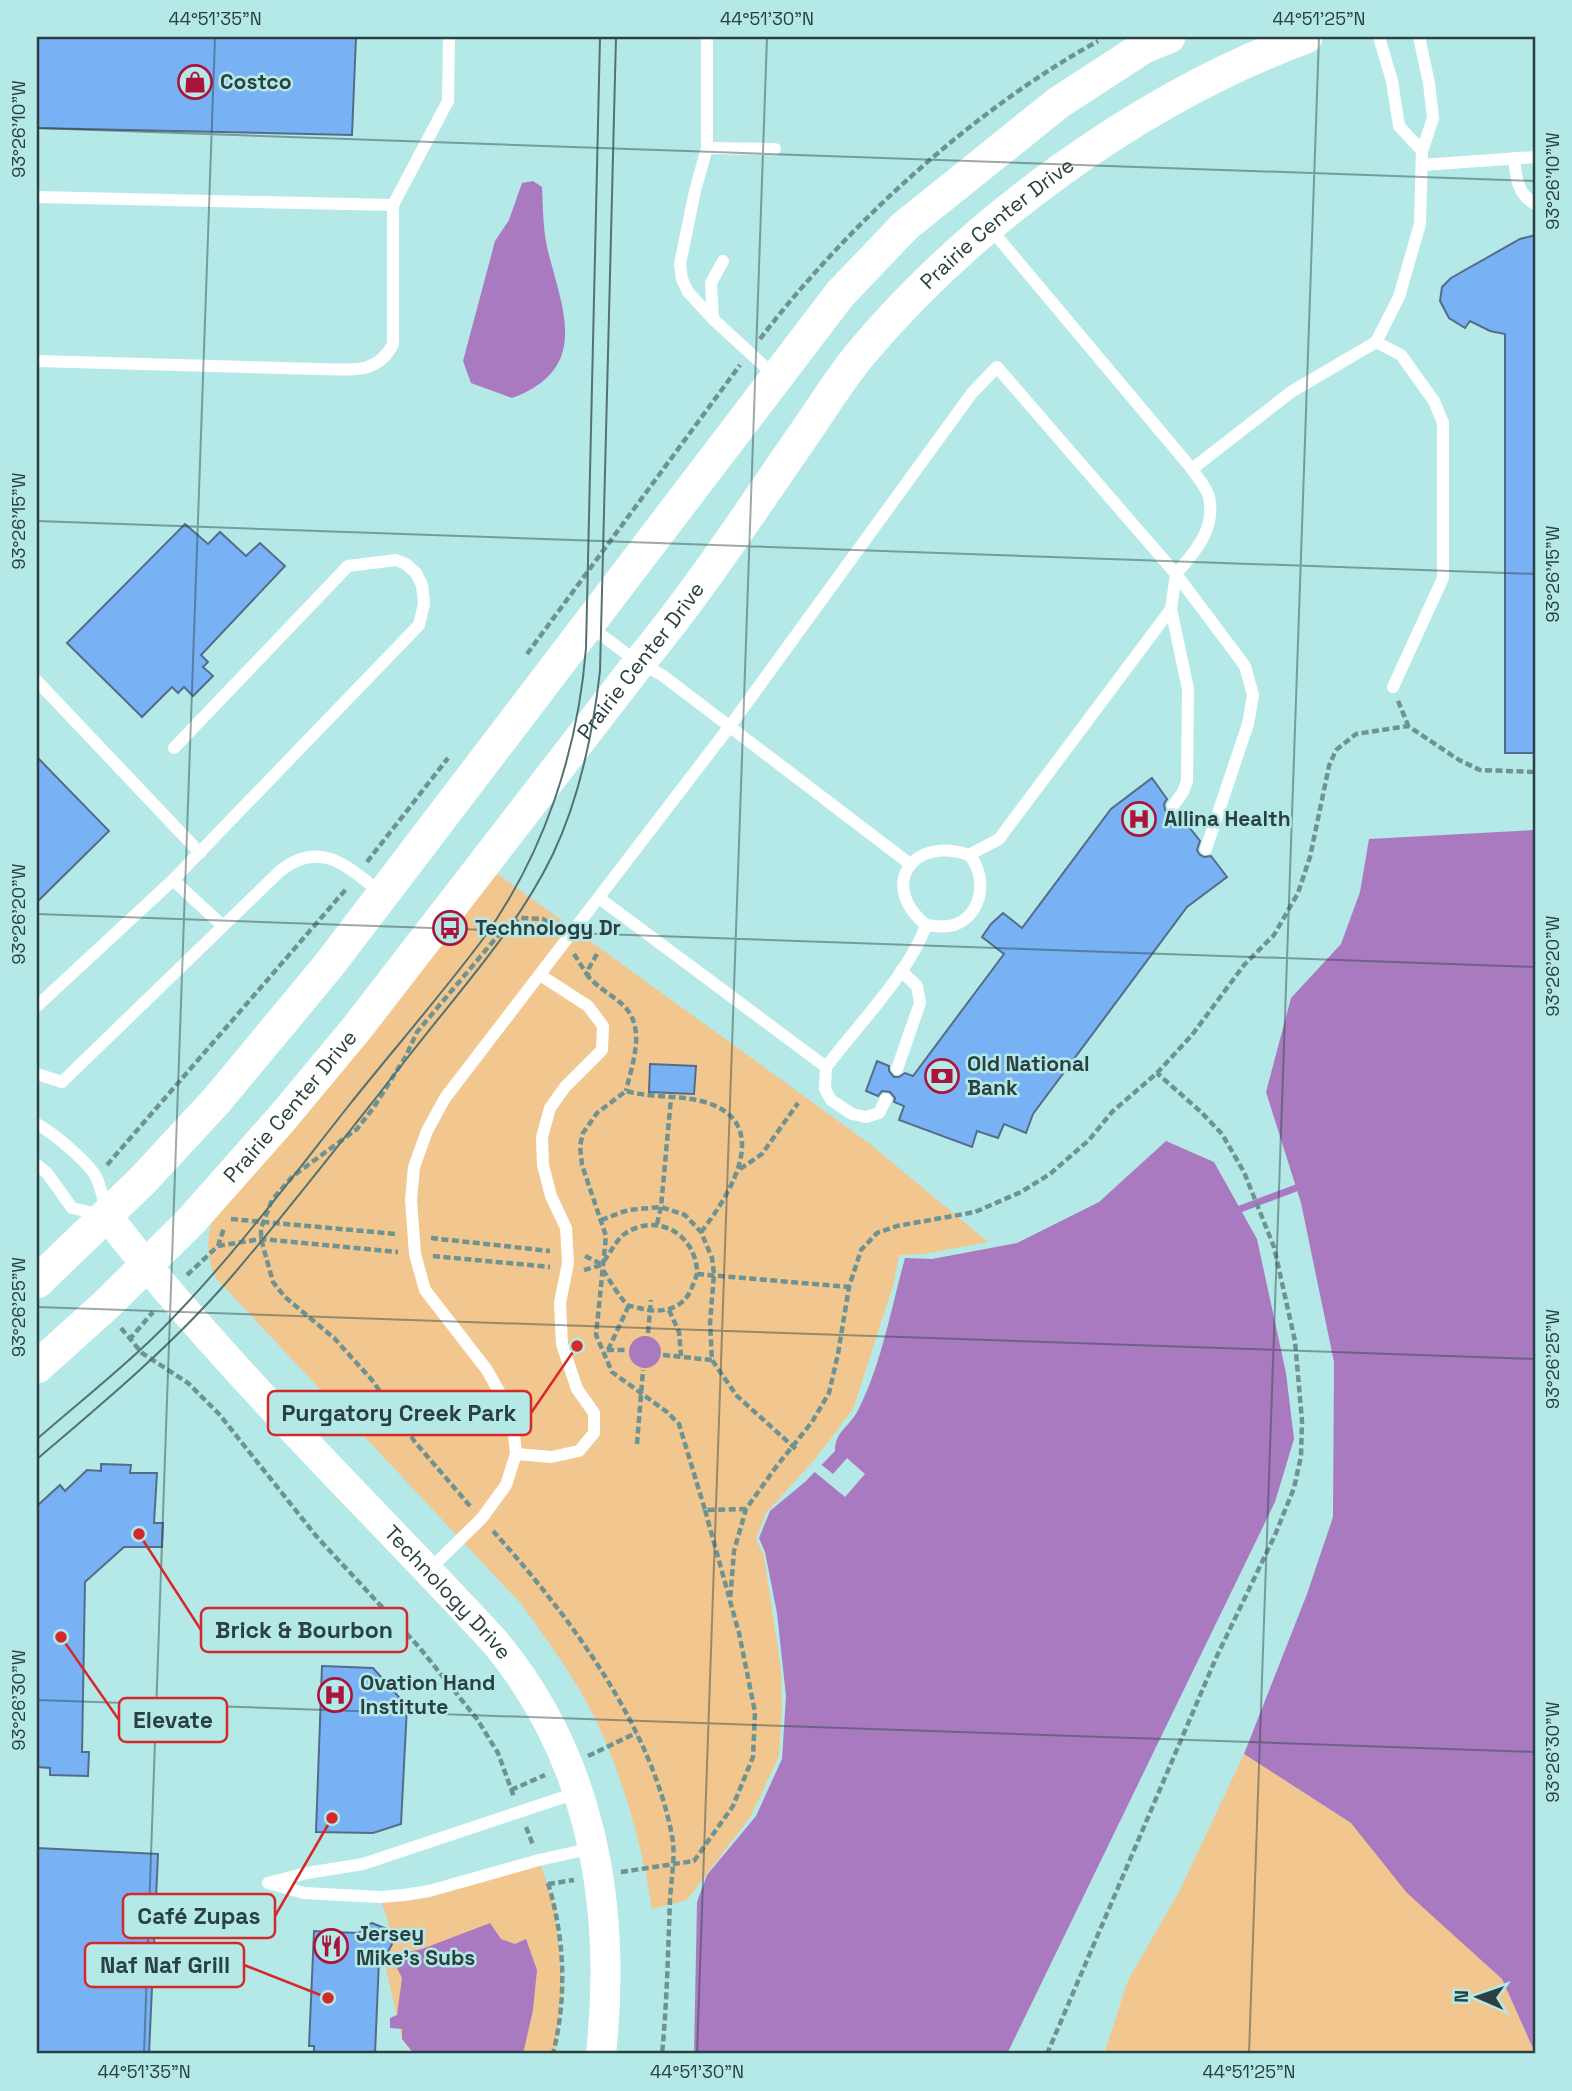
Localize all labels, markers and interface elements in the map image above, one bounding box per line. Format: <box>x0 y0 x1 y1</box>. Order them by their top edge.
text: 44°51'35"N <box>168 7 262 30</box>
text: 44°51'30"N <box>720 7 814 30</box>
text: 44°51'25"N <box>1272 7 1366 30</box>
shop icon: Costco <box>176 63 214 101</box>
place label: Costco <box>220 68 292 95</box>
text: 93°26'10"W <box>7 80 30 178</box>
text: 93°26'10"W <box>1541 132 1564 230</box>
street label: Prairie Center Drive <box>914 151 1079 295</box>
text: 93°26'15"W <box>7 472 30 569</box>
text: 93°26'15"W <box>1541 525 1564 622</box>
street label: Prairie Center Drive <box>571 576 710 745</box>
hospital icon: Allina Health <box>1120 800 1158 838</box>
place label: Allina Health <box>1164 805 1291 832</box>
text: 93°26'20"W <box>7 863 30 964</box>
bus stop icon: Technology Dr <box>431 909 469 947</box>
place label: Technology Dr <box>475 914 621 941</box>
text: 93°26'20"W <box>1541 915 1564 1016</box>
street label: Prairie Center Drive <box>217 1024 363 1188</box>
place label: Old National Bank <box>967 1050 1090 1101</box>
bank icon: Old National Bank <box>923 1057 961 1095</box>
text: 93°26'25"W <box>7 1257 30 1357</box>
text: 93°26'25"W <box>1541 1309 1564 1409</box>
callout: Purgatory Creek Park <box>268 1391 531 1435</box>
text: Purgatory Creek Park <box>281 1398 517 1428</box>
street label: Technology Drive <box>379 1519 518 1665</box>
callout: Brick & Bourbon <box>201 1608 407 1652</box>
text: Brick & Bourbon <box>215 1615 393 1645</box>
text: 93°26'30"W <box>7 1649 30 1750</box>
place label: Ovation Hand Institute <box>360 1669 495 1720</box>
hospital icon: Ovation Hand Institute <box>316 1676 354 1714</box>
callout: Elevate <box>119 1698 227 1742</box>
text: 93°26'30"W <box>1541 1701 1564 1802</box>
text: Elevate <box>133 1705 213 1735</box>
callout: Café Zupas <box>123 1894 275 1938</box>
text: Café Zupas <box>137 1901 261 1931</box>
place label: Jersey Mike's Subs <box>356 1920 475 1971</box>
restaurant icon: Jersey Mike's Subs <box>312 1927 350 1965</box>
callout: Naf Naf Grill <box>85 1943 244 1987</box>
text: Naf Naf Grill <box>100 1950 230 1980</box>
north arrow <box>1442 1962 1512 2032</box>
text: N <box>1449 1990 1474 2003</box>
text: 44°51'35"N <box>97 2060 191 2083</box>
text: 44°51'30"N <box>650 2060 744 2083</box>
text: 44°51'25"N <box>1202 2060 1296 2083</box>

